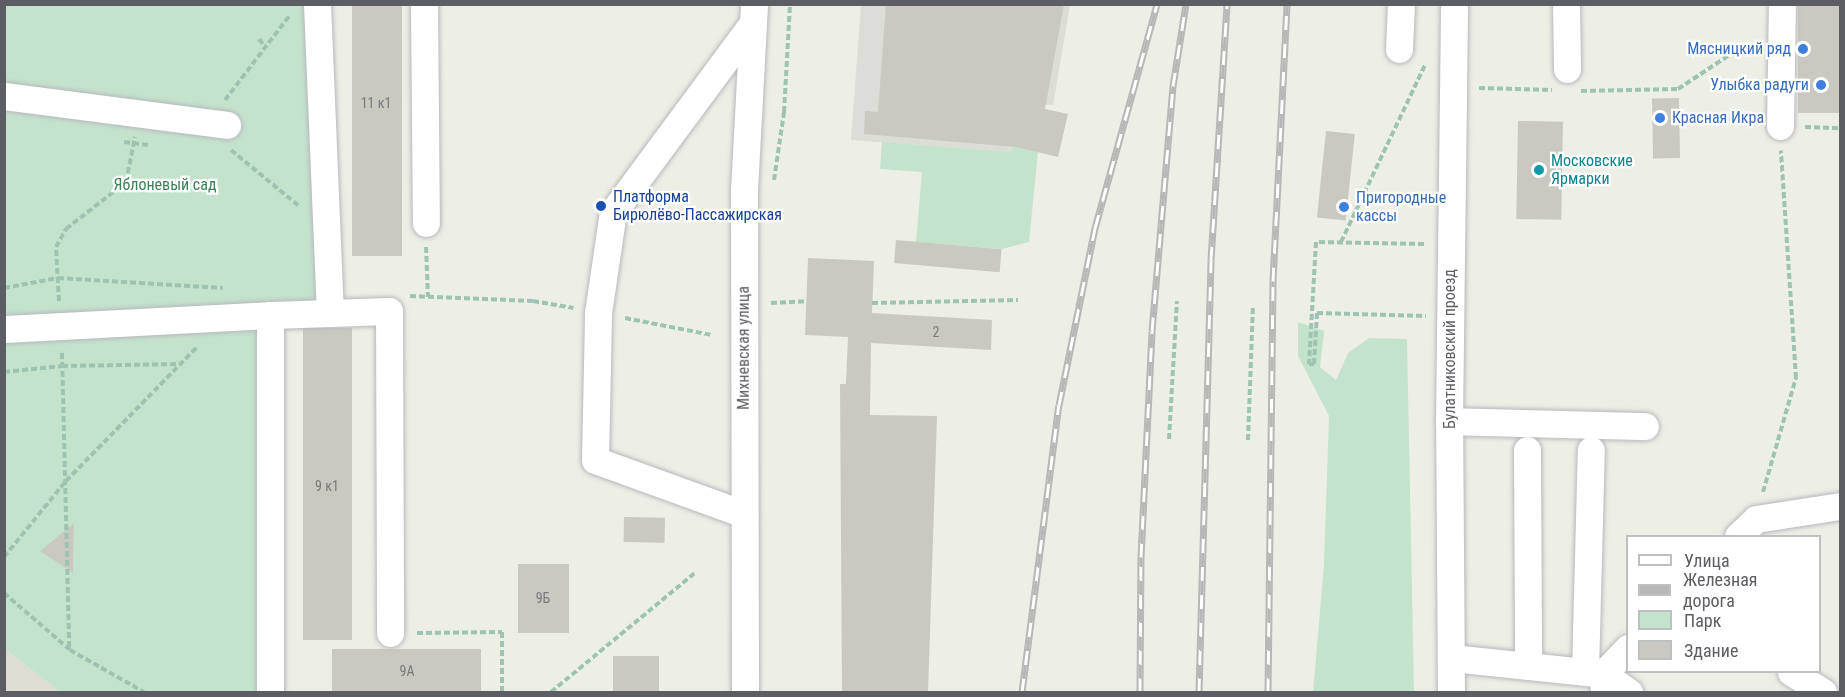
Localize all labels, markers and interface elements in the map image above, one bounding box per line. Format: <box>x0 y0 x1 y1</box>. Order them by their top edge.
place label: Мясницкий ряд <box>1687 39 1791 59</box>
marker: Мясницкий ряд <box>1796 42 1810 56</box>
place label: Улыбка радуги <box>1710 75 1809 95</box>
marker: Улыбка радуги <box>1814 78 1828 92</box>
house number: 11 к1 <box>361 95 391 111</box>
place label: Красная Икра <box>1672 108 1764 128</box>
marker: Красная Икра <box>1653 111 1667 125</box>
place label: Московские Ярмарки <box>1551 151 1633 189</box>
marker: Московские Ярмарки <box>1532 163 1546 177</box>
park label: Яблоневый сад <box>114 175 216 195</box>
place label: Платформа Бирюлёво-Пассажирская <box>613 187 782 225</box>
place label: Пригородные кассы <box>1356 188 1446 226</box>
marker: Платформа Бирюлёво-Пассажирская <box>594 199 608 213</box>
marker: Пригородные кассы <box>1337 200 1351 214</box>
street label: Булатниковский проезд <box>1440 269 1460 429</box>
street label: Михневская улица <box>734 286 754 410</box>
house number: 2 <box>933 324 939 340</box>
house number: 9 к1 <box>315 478 339 494</box>
legend <box>1626 535 1821 673</box>
text: Улица <box>1684 550 1730 571</box>
text: Железная дорога <box>1683 569 1758 611</box>
house number: 9Б <box>536 590 550 606</box>
text: Парк <box>1684 610 1721 631</box>
text: Здание <box>1684 640 1738 661</box>
house number: 9А <box>400 663 414 679</box>

